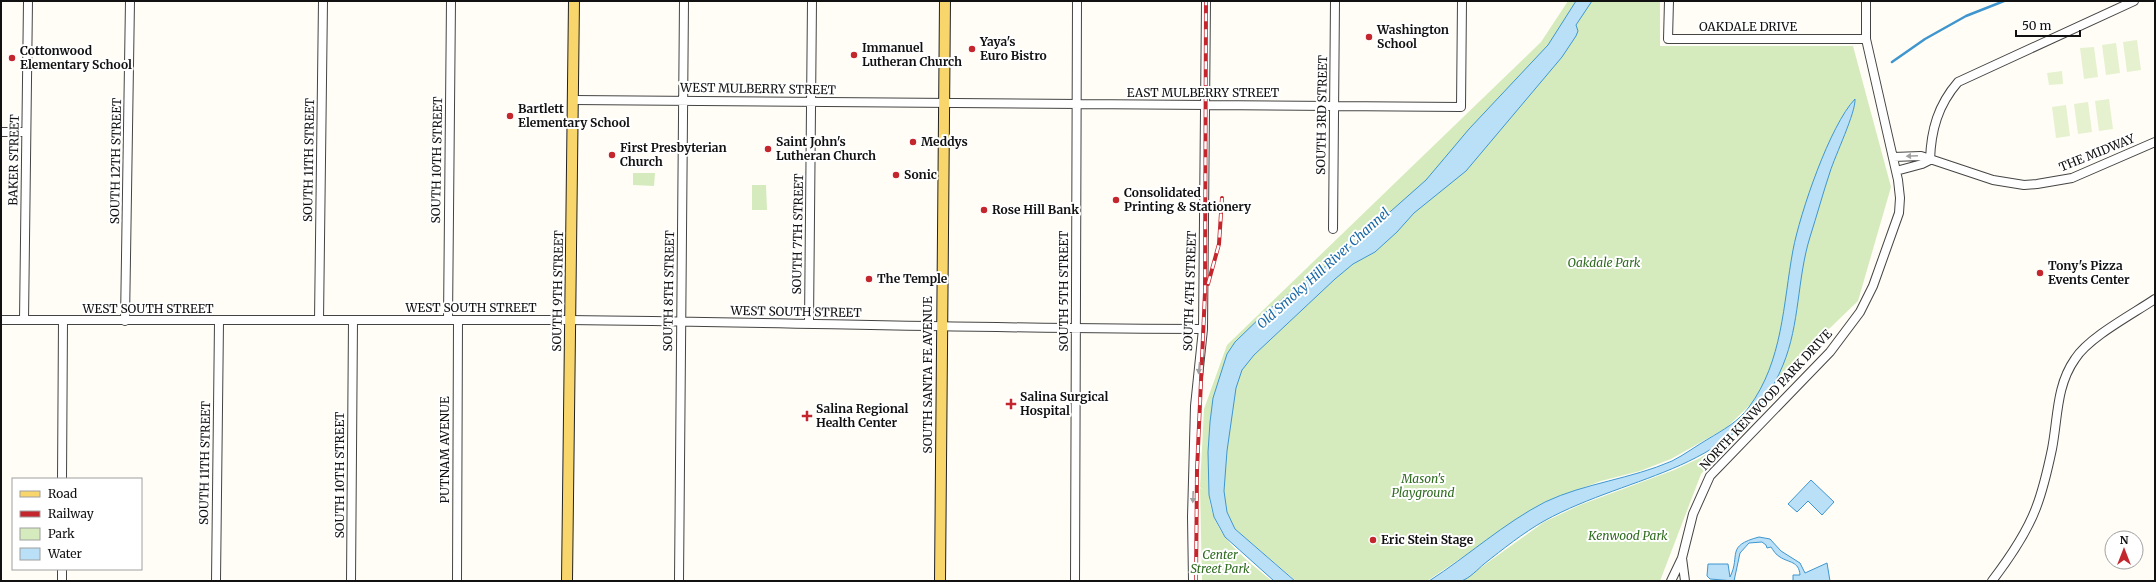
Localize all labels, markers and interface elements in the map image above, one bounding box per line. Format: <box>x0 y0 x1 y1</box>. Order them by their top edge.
scale bar <box>2016 12 2080 38</box>
text: 50 m <box>2022 18 2051 33</box>
street label: OAKDALE DRIVE <box>1699 19 1797 34</box>
place label: Washington School <box>1376 22 1449 51</box>
marker: Washington School <box>1364 32 1374 42</box>
place label: Yaya's Euro Bistro <box>979 34 1047 63</box>
place label: Immanuel Lutheran Church <box>862 40 962 69</box>
place label: Cottonwood Elementary School <box>20 43 132 72</box>
marker: Yaya's Euro Bistro <box>967 44 977 54</box>
marker: Immanuel Lutheran Church <box>849 50 859 60</box>
marker: Cottonwood Elementary School <box>7 53 17 63</box>
street label: SOUTH 3RD STREET <box>1313 54 1330 175</box>
street label: WEST MULBERRY STREET <box>679 80 837 97</box>
street label: EAST MULBERRY STREET <box>1127 85 1280 100</box>
street label: SOUTH 10TH STREET <box>428 96 445 223</box>
street label: SOUTH 12TH STREET <box>107 97 124 224</box>
street label: SOUTH 11TH STREET <box>300 97 317 222</box>
place label: Bartlett Elementary School <box>518 101 630 130</box>
marker: Bartlett Elementary School <box>505 111 515 121</box>
street label: BAKER STREET <box>5 114 22 206</box>
street label: THE MIDWAY <box>2057 130 2137 174</box>
place label: Saint John's Lutheran Church <box>776 134 876 163</box>
place label: Meddys <box>921 134 968 149</box>
marker: Meddys <box>908 137 918 147</box>
place label: First Presbyterian Church <box>620 140 727 169</box>
marker: Saint John's Lutheran Church <box>763 144 773 154</box>
marker: First Presbyterian Church <box>607 150 617 160</box>
one-way arrow <box>1905 153 1918 159</box>
place label: Sonic <box>904 167 937 182</box>
marker: Sonic <box>891 170 901 180</box>
street label: SOUTH 7TH STREET <box>789 173 806 295</box>
place label: Consolidated Printing & Stationery <box>1124 185 1252 214</box>
marker: Consolidated Printing & Stationery <box>1111 195 1121 205</box>
place label: Rose Hill Bank <box>992 202 1079 217</box>
water label: Old Smoky Hill River Channel <box>1253 204 1393 333</box>
marker: Rose Hill Bank <box>979 205 989 215</box>
street label: SOUTH 9TH STREET <box>549 230 566 352</box>
street label: SOUTH 8TH STREET <box>660 230 677 352</box>
street label: SOUTH 5TH STREET <box>1056 230 1071 351</box>
street label: SOUTH 4TH STREET <box>1180 230 1199 351</box>
park label: Oakdale Park <box>1568 255 1641 270</box>
place label: Tony's Pizza Events Center <box>2048 258 2130 287</box>
marker: Tony's Pizza Events Center <box>2035 268 2045 278</box>
place label: The Temple <box>877 271 948 286</box>
marker: The Temple <box>864 274 874 284</box>
street label: SOUTH SANTA FE AVENUE <box>920 296 935 454</box>
street label: WEST SOUTH STREET <box>404 300 537 315</box>
street label: WEST SOUTH STREET <box>81 301 214 316</box>
street label: WEST SOUTH STREET <box>729 303 862 320</box>
street label: NORTH KENWOOD PARK DRIVE <box>1696 326 1835 473</box>
one-way arrow <box>1196 361 1202 374</box>
place label: Salina Surgical Hospital <box>1020 389 1108 418</box>
street label: PUTNAM AVENUE <box>437 396 452 504</box>
marker: Salina Surgical Hospital <box>1005 398 1017 410</box>
street label: SOUTH 11TH STREET <box>196 400 213 525</box>
place label: Salina Regional Health Center <box>816 401 909 430</box>
marker: Salina Regional Health Center <box>801 410 813 422</box>
street label: SOUTH 10TH STREET <box>332 411 347 538</box>
park label: Mason's Playground <box>1391 471 1455 500</box>
legend <box>12 478 142 570</box>
text: Road <box>48 486 77 501</box>
one-way arrow <box>1189 491 1196 503</box>
text: Railway <box>48 506 94 521</box>
text: Park <box>48 526 75 541</box>
park label: Kenwood Park <box>1587 528 1668 543</box>
north arrow <box>2104 530 2144 570</box>
place label: Eric Stein Stage <box>1381 532 1474 547</box>
text: N <box>2120 533 2129 547</box>
marker: Eric Stein Stage <box>1368 535 1378 545</box>
text: Water <box>47 546 83 561</box>
park label: Center Street Park <box>1190 547 1250 576</box>

